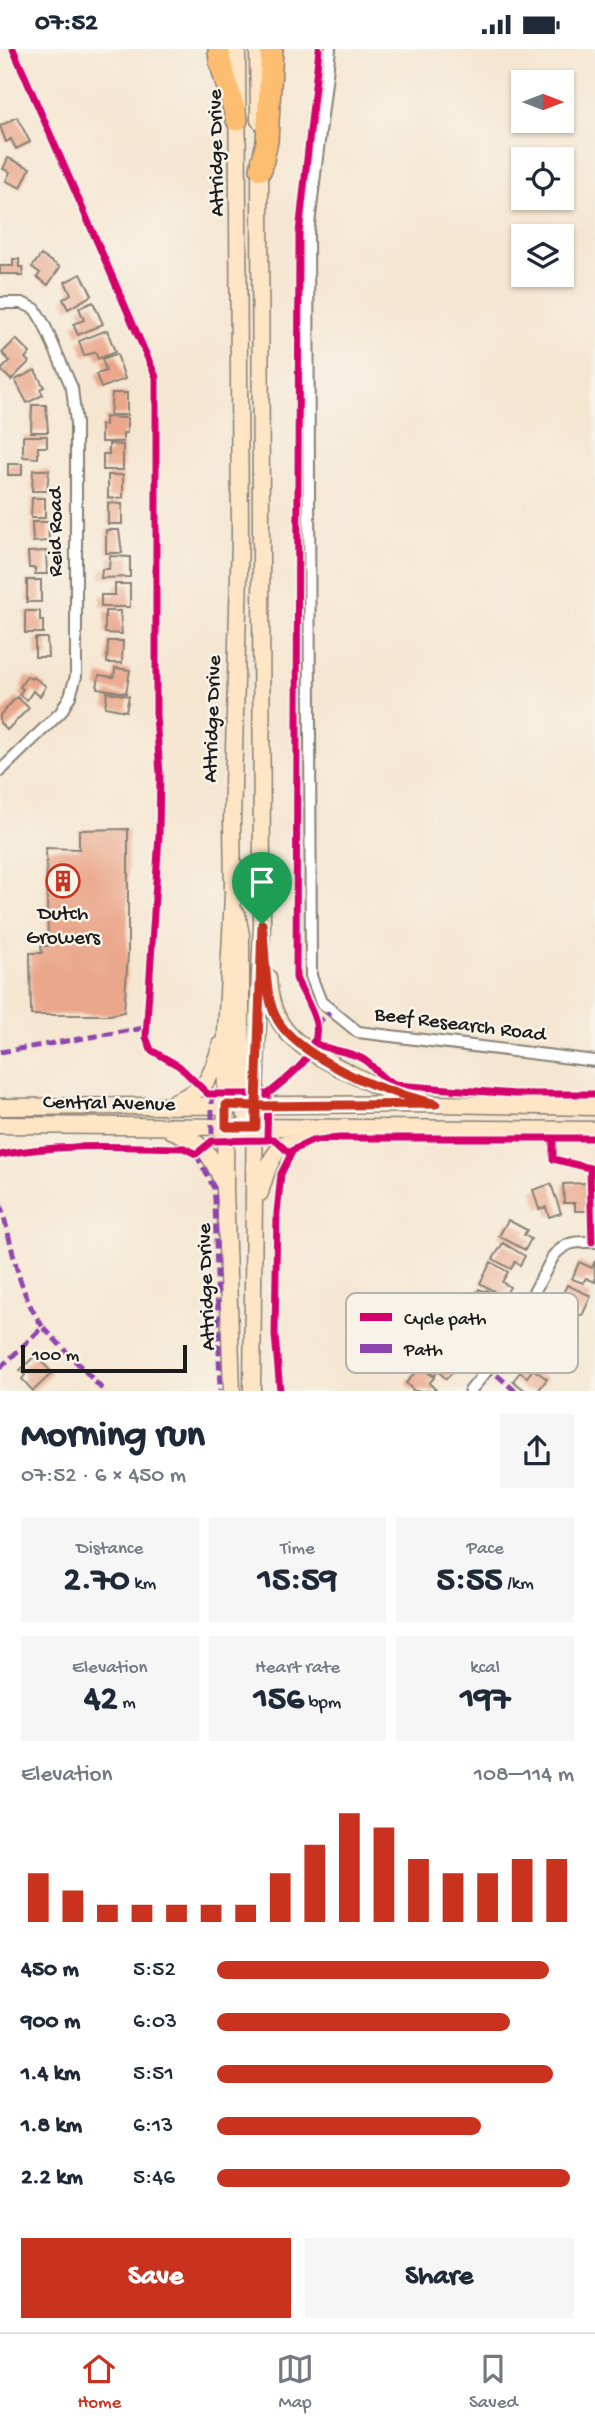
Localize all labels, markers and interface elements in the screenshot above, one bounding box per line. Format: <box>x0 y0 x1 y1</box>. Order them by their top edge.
text: 07:52 <box>35 9 98 40</box>
north arrow <box>511 70 574 133</box>
map controls <box>511 70 574 287</box>
street label: Attridge Drive <box>204 88 232 217</box>
button: locate <box>511 147 574 210</box>
button: layers <box>511 224 574 287</box>
street label: Reid Road <box>45 486 70 577</box>
street label: Attridge Drive <box>199 654 229 783</box>
pin <box>232 852 292 924</box>
building icon: Dutch Growers <box>44 862 82 900</box>
icon: arrive <box>243 863 281 901</box>
place label: Dutch Growers <box>26 903 101 952</box>
street label: Beef Research Road <box>372 1003 549 1049</box>
street label: Central Avenue <box>42 1091 177 1119</box>
street label: Attridge Drive <box>193 1222 223 1351</box>
legend <box>346 1293 578 1373</box>
text: Cycle path <box>404 1309 486 1332</box>
text: Path <box>403 1340 443 1363</box>
scale bar <box>21 1342 187 1373</box>
text: 100 m <box>32 1345 79 1368</box>
button: share <box>500 1414 574 1488</box>
text: Morning run <box>21 1415 205 1459</box>
text: 07:52 · 6 × 450 m <box>21 1463 186 1490</box>
text: Distance <box>76 1538 143 1561</box>
text: Time <box>280 1538 315 1561</box>
text: Pace <box>467 1538 504 1561</box>
text: 2.70 <box>63 1561 130 1602</box>
text: 15:59 <box>258 1561 337 1602</box>
text: 5:55 <box>437 1561 503 1602</box>
text: km <box>130 1573 156 1596</box>
text: /km <box>503 1573 534 1596</box>
text: Elevation <box>72 1657 148 1680</box>
text: Heart rate <box>255 1657 340 1680</box>
text: kcal <box>470 1657 500 1680</box>
text: 42 <box>84 1680 118 1721</box>
text: 156 <box>254 1680 304 1721</box>
text: 197 <box>460 1680 510 1721</box>
text: m <box>118 1692 136 1715</box>
text: bpm <box>304 1692 341 1715</box>
text: Elevation <box>21 1762 112 1789</box>
text: 108–114 m <box>474 1762 574 1789</box>
text: 450 m <box>21 1957 79 1984</box>
text: 5:52 <box>133 1957 176 1984</box>
text: 900 m <box>21 2009 80 2036</box>
text: 6:03 <box>133 2009 177 2036</box>
text: 1.4 km <box>21 2061 80 2088</box>
text: 5:51 <box>133 2061 174 2088</box>
text: 1.8 km <box>21 2113 82 2140</box>
text: 6:13 <box>133 2113 173 2140</box>
text: 2.2 km <box>21 2165 83 2192</box>
text: 5:46 <box>133 2165 175 2192</box>
button: Save <box>21 2238 291 2318</box>
button: Share <box>305 2238 574 2318</box>
tab: Home <box>77 2350 121 2415</box>
tab: Map <box>276 2350 314 2415</box>
tab: Saved <box>469 2350 518 2415</box>

